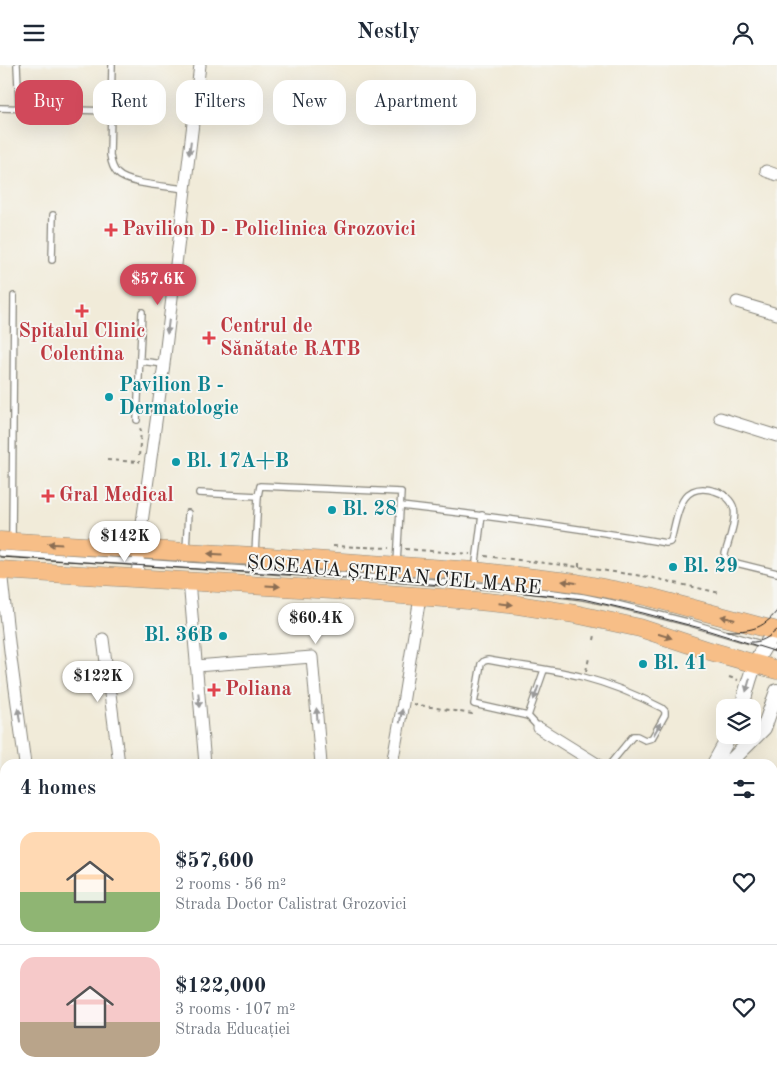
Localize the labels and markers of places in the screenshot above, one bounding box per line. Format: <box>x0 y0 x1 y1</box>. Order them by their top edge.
place label: Pavilion D - Policlinica Grozovici <box>122 220 416 240</box>
marker: Pavilion D - Policlinica Grozovici <box>104 223 118 237</box>
pin: $57.6K <box>117 263 199 306</box>
marker: Spitalul Clinic Colentina <box>75 304 89 318</box>
place label: Centrul de Sănătate RATB <box>220 317 360 360</box>
place label: Spitalul Clinic Colentina <box>18 322 146 365</box>
marker: Centrul de Sănătate RATB <box>202 331 216 345</box>
place label: Pavilion B - Dermatologie <box>119 376 239 419</box>
marker: Pavilion B - Dermatologie <box>103 391 115 403</box>
place label: Bl. 17A+B <box>186 452 289 472</box>
marker: Bl. 17A+B <box>170 456 182 468</box>
place label: Gral Medical <box>59 486 174 506</box>
marker: Gral Medical <box>41 489 55 503</box>
place label: Bl. 28 <box>342 500 397 520</box>
marker: Bl. 28 <box>326 504 338 516</box>
pin: $142K <box>90 521 160 563</box>
place label: Bl. 29 <box>683 557 738 577</box>
marker: Bl. 29 <box>667 561 679 573</box>
pin: $60.4K <box>275 603 357 645</box>
place label: Bl. 36B <box>144 626 213 646</box>
marker: Bl. 36B <box>217 630 229 642</box>
place label: Bl. 41 <box>653 654 708 674</box>
marker: Bl. 41 <box>637 658 649 670</box>
pin: $122K <box>63 661 133 703</box>
place label: Poliana <box>225 680 292 700</box>
marker: Poliana <box>207 683 221 697</box>

